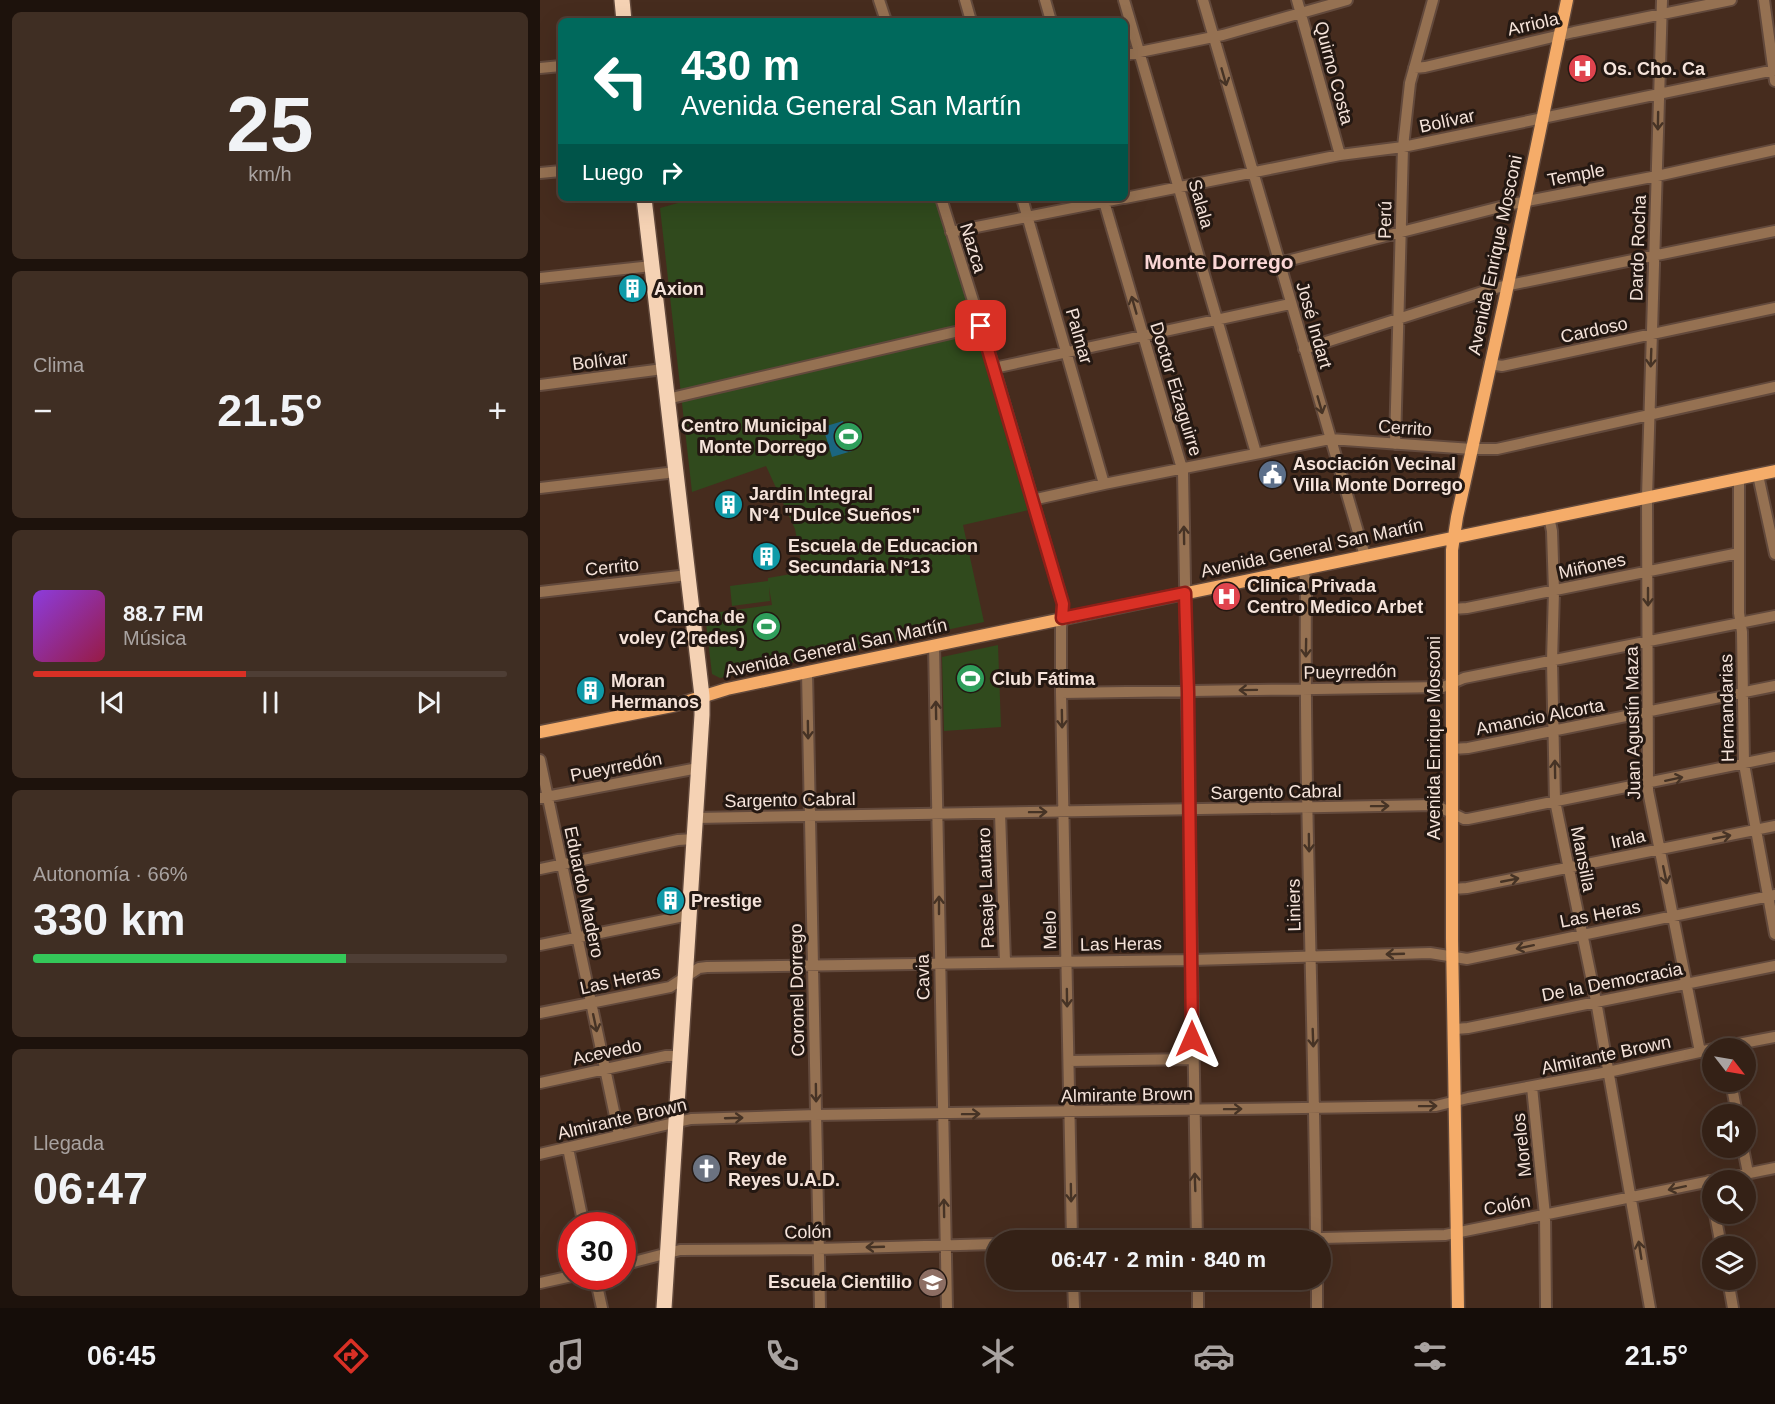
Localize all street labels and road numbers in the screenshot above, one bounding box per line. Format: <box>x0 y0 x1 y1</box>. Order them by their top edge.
street label: Arriola <box>1505 8 1562 40</box>
street label: Quirno Costa <box>1311 19 1358 128</box>
street label: Bolívar <box>1418 105 1476 137</box>
street label: Avenida Enrique Mosconi <box>1464 153 1526 357</box>
street label: Temple <box>1546 160 1606 190</box>
street label: Salala <box>1184 177 1218 232</box>
street label: Dardo Rocha <box>1626 194 1650 301</box>
street label: Perú <box>1375 201 1395 239</box>
street label: Nazca <box>956 221 990 276</box>
street label: José Indart <box>1292 279 1336 371</box>
street label: Palmar <box>1062 306 1096 366</box>
street label: Cardoso <box>1559 313 1629 347</box>
street label: Doctor Eizaguirre <box>1146 320 1206 458</box>
street label: Bolívar <box>571 348 629 374</box>
street label: Cerrito <box>1377 416 1433 440</box>
street label: Avenida General San Martín <box>1199 515 1425 581</box>
street label: Miñones <box>1557 549 1627 583</box>
street label: Cerrito <box>584 554 640 580</box>
street label: Avenida General San Martín <box>723 615 949 681</box>
street label: Avenida Enrique Mosconi <box>1424 636 1444 840</box>
street label: Juan Agustín Maza <box>1622 645 1644 800</box>
street label: Hernandarias <box>1716 654 1738 762</box>
street label: Pueyrredón <box>1303 661 1397 683</box>
street label: Amancio Alcorta <box>1474 695 1607 739</box>
street label: Pueyrredón <box>568 748 664 786</box>
street label: Sargento Cabral <box>1210 781 1342 803</box>
street label: Sargento Cabral <box>724 789 856 811</box>
street label: Eduardo Madero <box>560 824 608 960</box>
street label: Mansilla <box>1567 825 1599 894</box>
street label: Irala <box>1609 825 1648 852</box>
street label: Pasaje Lautaro <box>974 827 998 949</box>
street label: Liniers <box>1284 878 1304 932</box>
street label: Las Heras <box>1558 896 1642 932</box>
street label: Melo <box>1040 910 1060 950</box>
street label: Coronel Dorrego <box>786 923 808 1057</box>
street label: Las Heras <box>1080 933 1162 955</box>
street label: Cavia <box>913 953 933 1000</box>
street label: De la Democracia <box>1540 958 1685 1005</box>
street label: Las Heras <box>578 962 662 998</box>
street label: Almirante Brown <box>1539 1031 1673 1079</box>
street label: Acevedo <box>571 1035 643 1069</box>
street label: Almirante Brown <box>1061 1084 1193 1106</box>
street label: Almirante Brown <box>555 1094 689 1144</box>
street label: Morelos <box>1509 1112 1535 1178</box>
street label: Colón <box>1482 1191 1532 1219</box>
street label: Colón <box>784 1222 832 1242</box>

